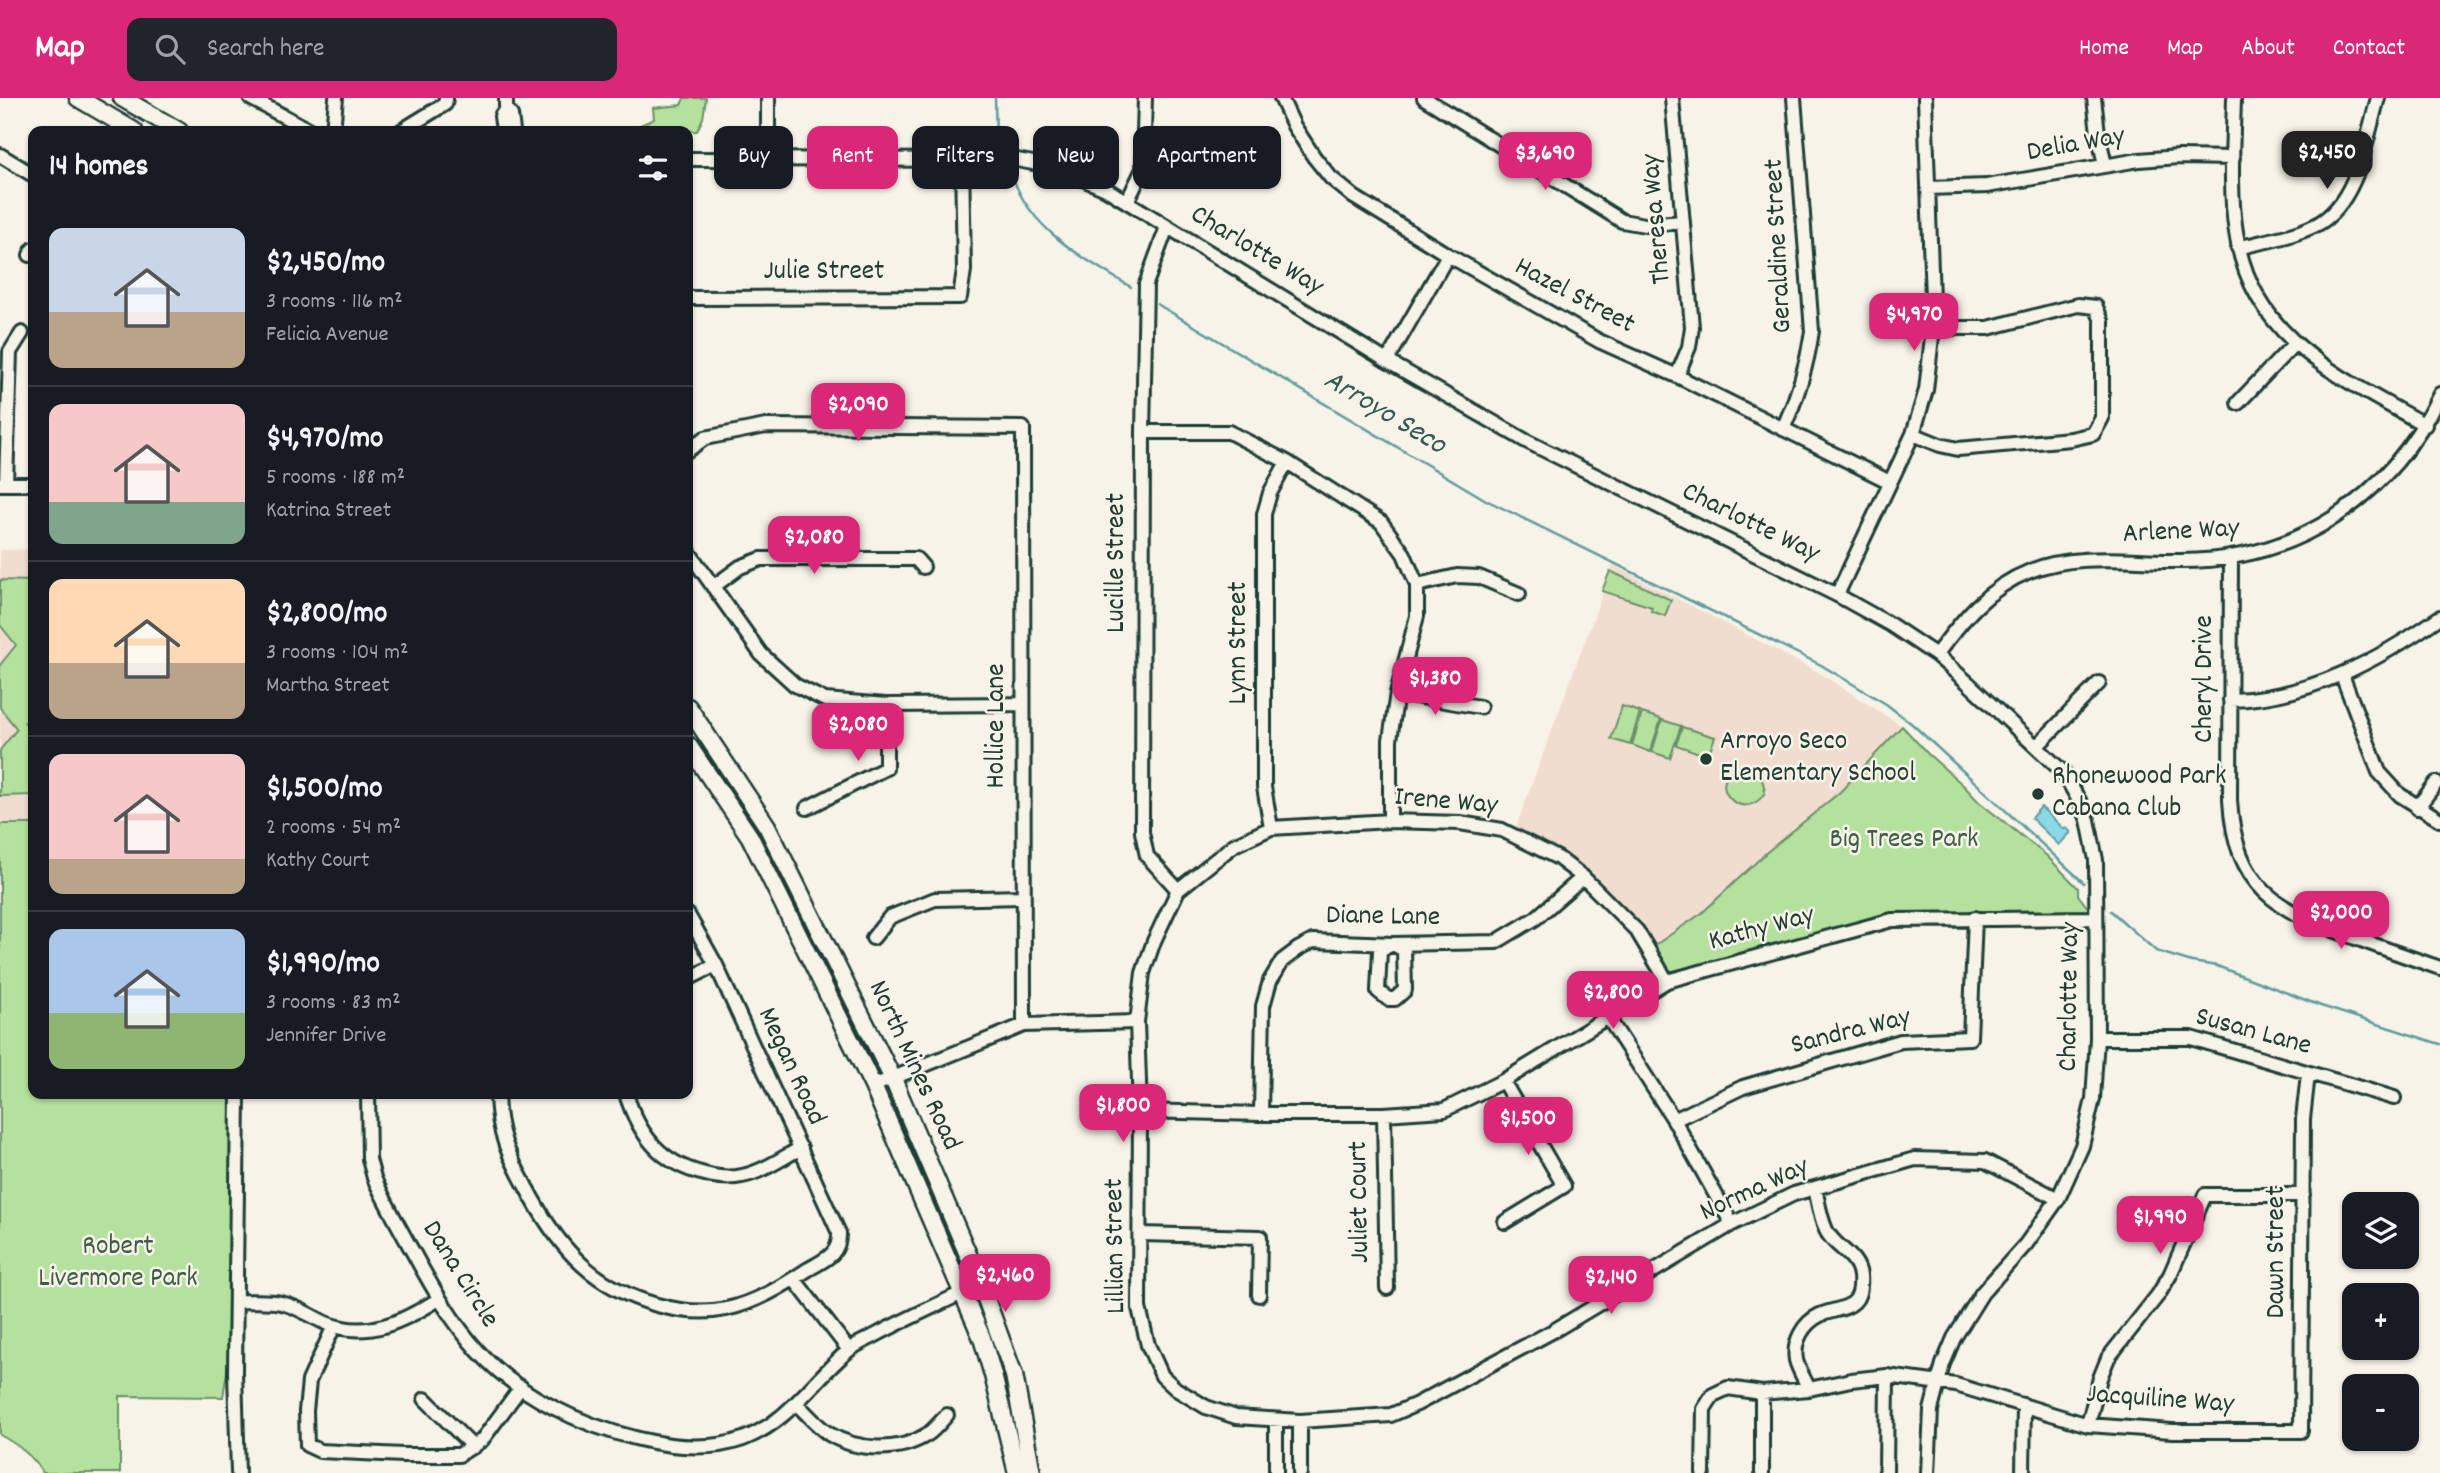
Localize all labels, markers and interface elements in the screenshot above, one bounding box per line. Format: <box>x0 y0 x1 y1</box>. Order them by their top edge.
search box <box>127 18 617 81</box>
text: Map <box>35 26 85 73</box>
icon: search <box>151 30 189 68</box>
text: Search here <box>207 31 325 68</box>
text: Home <box>2079 32 2129 66</box>
text: Map <box>2167 32 2203 66</box>
text: About <box>2241 32 2295 66</box>
text: Contact <box>2333 32 2405 66</box>
street label: Delia Way <box>2024 118 2129 174</box>
chip: Buy <box>714 126 793 189</box>
chip: Rent <box>807 126 898 189</box>
chip: Filters <box>912 126 1019 189</box>
chip: New <box>1033 126 1119 189</box>
chip: Apartment <box>1133 126 1281 189</box>
pin: $3,690 <box>1488 132 1602 192</box>
pin: $2,450 <box>2270 132 2384 191</box>
text: $2,450 <box>2298 137 2356 170</box>
text: $3,690 <box>1515 138 1575 171</box>
text: 14 homes <box>49 147 148 190</box>
icon: filters <box>634 149 672 187</box>
street label: Theresa Way <box>1632 151 1684 286</box>
street label: Geraldine Street <box>1755 158 1805 334</box>
street label: Charlotte Way <box>1182 196 1331 308</box>
text: $2,450/mo <box>266 243 385 286</box>
street label: Hazel Street <box>1507 248 1641 346</box>
street label: Julie Street <box>764 253 884 293</box>
icon: home <box>105 256 189 340</box>
text: 3 rooms · 116 m² <box>266 286 403 319</box>
pin: $4,970 <box>1857 294 1971 353</box>
text: $4,970 <box>1885 299 1943 332</box>
text: Felicia Avenue <box>266 319 389 352</box>
water label: Arroyo Seco <box>1315 360 1455 468</box>
pin: $2,090 <box>801 384 915 443</box>
text: $2,090 <box>827 389 889 422</box>
text: $4,970/mo <box>266 419 383 462</box>
icon: home <box>105 432 189 516</box>
text: 5 rooms · 188 m² <box>266 462 405 495</box>
street label: Charlotte Way <box>1674 473 1826 575</box>
street label: Lucille Street <box>1098 493 1138 633</box>
text: Katrina Street <box>266 495 391 528</box>
street label: Arlene Way <box>2122 510 2241 556</box>
pin: $2,080 <box>757 517 871 576</box>
text: $2,080 <box>784 522 844 555</box>
street label: Lynn Street <box>1220 581 1260 705</box>
text: $2,800/mo <box>266 594 387 637</box>
icon: home <box>105 607 189 691</box>
street label: Cheryl Drive <box>2186 615 2226 743</box>
text: 3 rooms · 104 m² <box>266 637 408 670</box>
pin: $1,380 <box>1378 658 1492 717</box>
street label: Hollice Lane <box>978 663 1018 789</box>
text: $1,380 <box>1408 663 1462 696</box>
text: Martha Street <box>266 670 390 703</box>
pin: $2,080 <box>801 704 915 763</box>
text: $2,080 <box>828 709 888 742</box>
place label: Arroyo Seco Elementary School <box>1720 723 1916 795</box>
marker: Arroyo Seco Elementary School <box>1698 751 1714 767</box>
place label: Rhonewood Park Cabana Club <box>2052 758 2226 830</box>
text: $1,500/mo <box>266 769 383 812</box>
street label: Irene Way <box>1393 779 1500 827</box>
icon: home <box>105 782 189 866</box>
marker: Rhonewood Park Cabana Club <box>2030 786 2046 802</box>
text: 2 rooms · 54 m² <box>266 812 401 845</box>
park label: Big Trees Park <box>1829 821 1979 861</box>
text: Kathy Court <box>266 845 370 878</box>
pin: $2,000 <box>2284 892 2398 951</box>
street label: Diane Lane <box>1326 897 1440 939</box>
street label: Kathy Way <box>1705 897 1820 963</box>
text: $2,000 <box>2309 897 2373 930</box>
street label: Charlotte Way <box>2050 921 2092 1072</box>
text: $1,990/mo <box>266 944 380 987</box>
icon: home <box>105 957 189 1041</box>
pin: $2,800 <box>1556 972 1670 1031</box>
street label: North Mines Road <box>856 974 970 1158</box>
text: $2,800 <box>1583 977 1643 1010</box>
text: 3 rooms · 83 m² <box>266 987 401 1020</box>
street label: Susan Lane <box>2191 998 2315 1068</box>
street label: Sandra Way <box>1787 999 1916 1067</box>
street label: Megan Road <box>745 1002 835 1132</box>
text: Jennifer Drive <box>266 1020 386 1053</box>
pin: $1,800 <box>1066 1084 1180 1144</box>
text: $1,800 <box>1095 1090 1151 1123</box>
pin: $1,500 <box>1471 1098 1585 1157</box>
text: $1,500 <box>1500 1103 1556 1136</box>
street label: Juliet Court <box>1340 1141 1382 1263</box>
street label: Norma Way <box>1694 1148 1817 1234</box>
street label: Lillian Street <box>1096 1178 1138 1314</box>
street label: Dawn Street <box>2258 1185 2298 1319</box>
map controls <box>2342 1192 2419 1451</box>
button: layers <box>2342 1192 2419 1269</box>
pin: $1,990 <box>2103 1196 2217 1256</box>
text: $1,990 <box>2133 1202 2187 1235</box>
street label: Dana Circle <box>410 1214 508 1336</box>
park label: Robert Livermore Park <box>38 1228 198 1300</box>
pin: $2,460 <box>948 1254 1062 1314</box>
pin: $2,140 <box>1554 1256 1668 1316</box>
text: $2,460 <box>975 1260 1035 1293</box>
text: $2,140 <box>1584 1262 1638 1295</box>
button: + <box>2342 1283 2419 1360</box>
button: − <box>2342 1374 2419 1451</box>
street label: Jacquiline Way <box>2085 1376 2236 1426</box>

